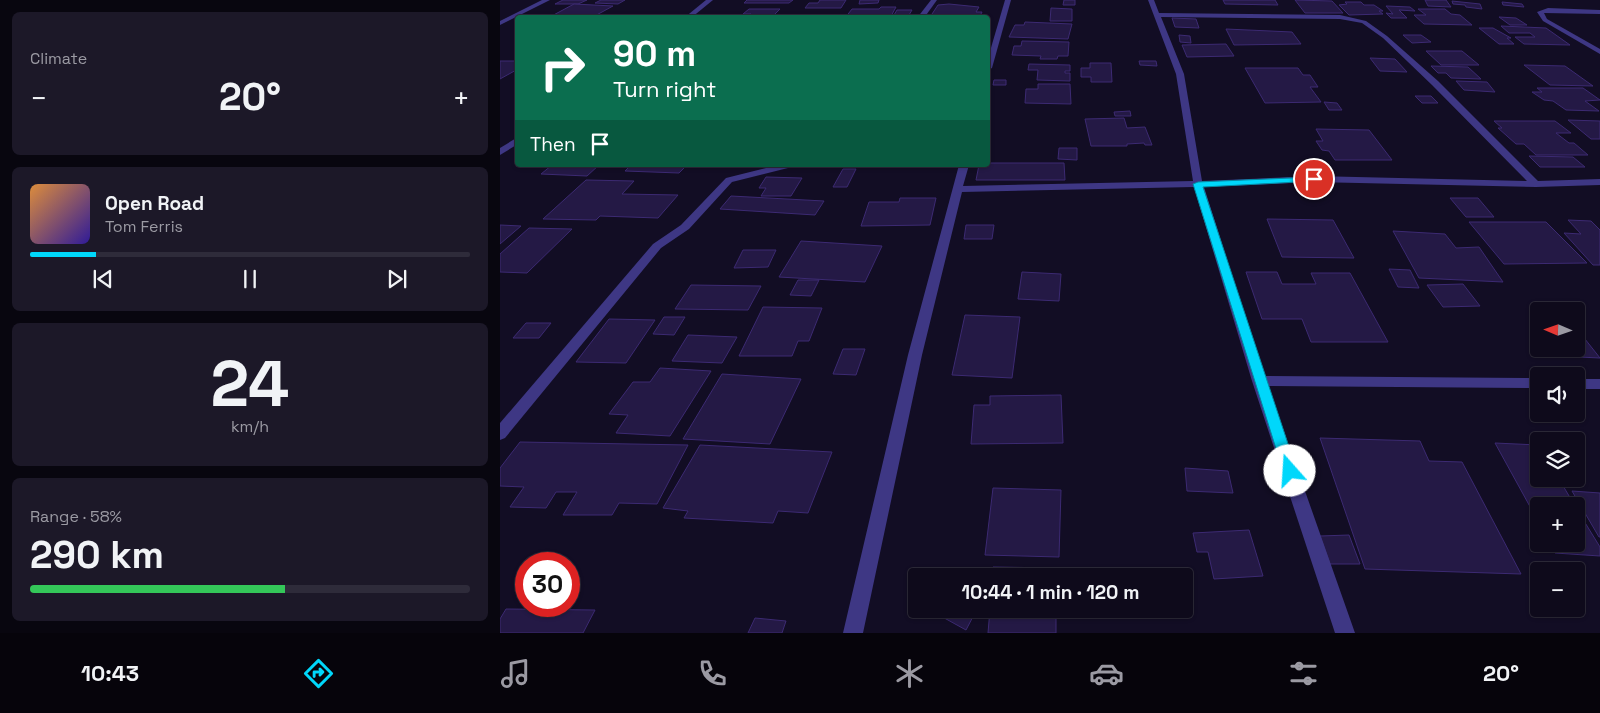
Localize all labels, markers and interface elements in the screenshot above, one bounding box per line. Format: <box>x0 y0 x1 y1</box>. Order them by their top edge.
text: 90 m <box>613 32 696 76</box>
icon: right <box>530 35 595 100</box>
text: Climate <box>30 48 87 69</box>
text: 20° <box>219 73 281 121</box>
text: Turn right <box>613 75 716 103</box>
text: − <box>30 80 47 116</box>
text: + <box>453 80 470 116</box>
icon: arrive <box>586 130 614 158</box>
text: Then <box>530 132 576 157</box>
pin <box>1293 158 1335 200</box>
icon: arrive <box>1300 165 1328 193</box>
text: Open Road <box>105 191 204 216</box>
text: Tom Ferris <box>105 216 183 237</box>
icon: previous <box>89 265 117 293</box>
icon: pause <box>236 265 264 293</box>
icon: next <box>383 265 411 293</box>
north arrow <box>1530 302 1585 358</box>
map controls <box>1530 302 1585 617</box>
text: 24 <box>211 342 289 425</box>
button: sound <box>1530 367 1585 422</box>
text: km/h <box>231 416 269 437</box>
button: layers <box>1530 432 1585 487</box>
position arrow <box>1263 444 1315 496</box>
button: + <box>1530 497 1585 552</box>
text: Range · 58% <box>30 506 122 527</box>
text: 290 km <box>30 531 164 579</box>
speed limit sign: 30 <box>515 552 580 617</box>
button: − <box>1530 562 1585 617</box>
text: 10:44 · 1 min · 120 m <box>962 580 1139 605</box>
icon: directions <box>301 656 336 691</box>
icon: music <box>498 656 533 691</box>
icon: phone <box>695 656 730 691</box>
icon: climate <box>892 656 927 691</box>
icon: car <box>1089 656 1124 691</box>
icon: filters <box>1286 656 1321 691</box>
text: 10:43 <box>81 659 139 687</box>
text: 20° <box>1483 659 1519 687</box>

